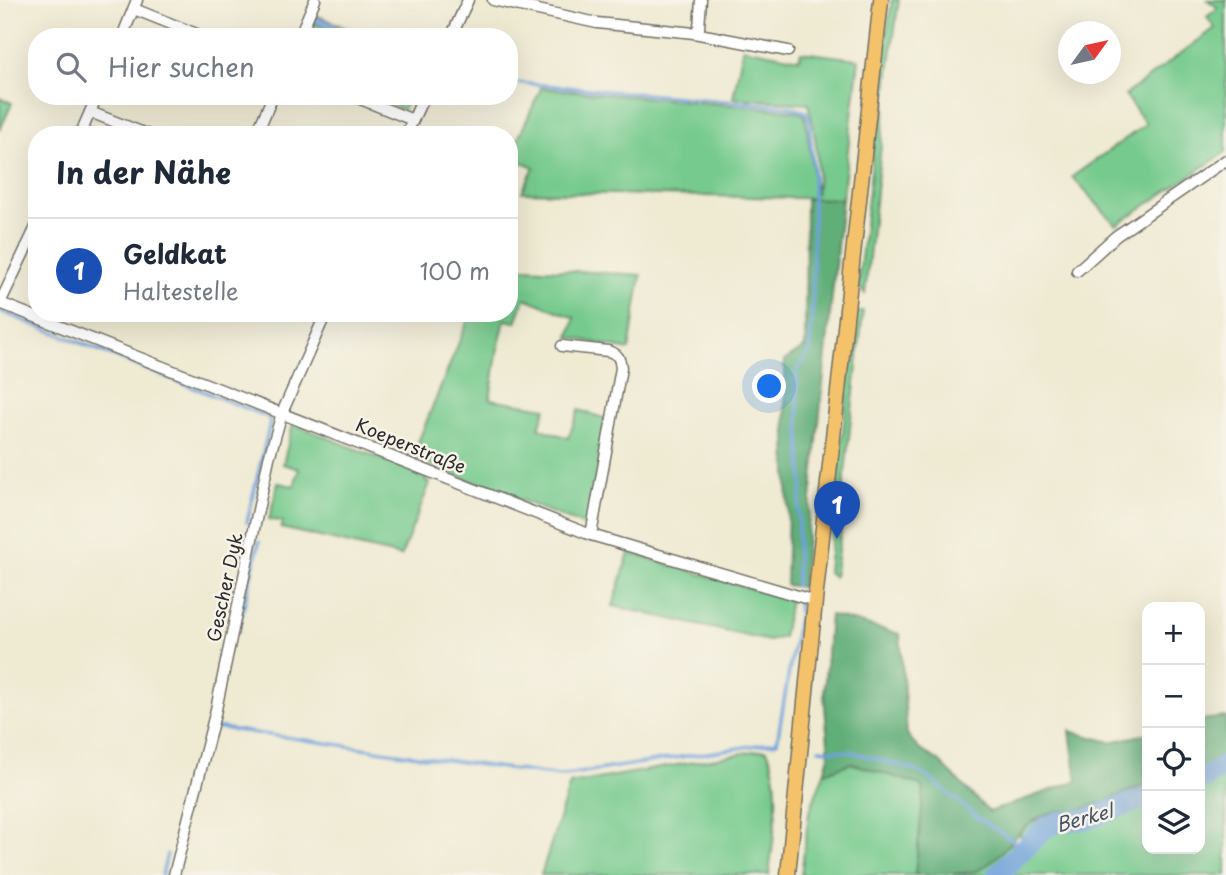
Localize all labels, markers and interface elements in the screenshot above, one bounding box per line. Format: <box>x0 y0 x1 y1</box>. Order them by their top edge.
north arrow <box>1058 21 1121 84</box>
search box <box>28 28 518 105</box>
text: Hier suchen <box>108 47 255 86</box>
icon: search <box>52 48 90 86</box>
text: In der Nähe <box>56 149 231 194</box>
text: Geldkat <box>123 234 227 273</box>
text: 1 <box>74 253 85 288</box>
text: 100 m <box>420 253 490 288</box>
text: Haltestelle <box>123 273 238 308</box>
your location <box>752 369 786 403</box>
street label: Koeperstraße <box>352 411 470 479</box>
pin: 1 <box>814 481 860 539</box>
street label: Gescher Dyk <box>199 530 249 644</box>
map controls <box>1142 602 1205 854</box>
button: + <box>1142 602 1205 665</box>
button: − <box>1142 665 1205 728</box>
button: locate <box>1142 728 1205 791</box>
button: layers <box>1142 791 1205 854</box>
water label: Berkel <box>1052 795 1118 838</box>

